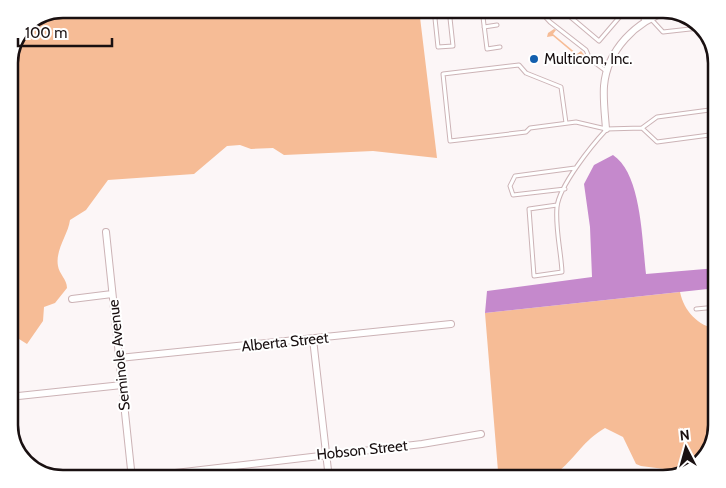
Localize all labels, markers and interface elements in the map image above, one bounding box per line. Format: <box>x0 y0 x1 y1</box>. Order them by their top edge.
scale bar <box>18 15 111 47</box>
text: 100 m <box>25 24 67 42</box>
place label: Multicom, Inc. <box>544 50 632 68</box>
marker: Multicom, Inc. <box>528 53 540 65</box>
street label: Seminole Avenue <box>104 298 134 411</box>
street label: Alberta Street <box>240 328 330 356</box>
north arrow <box>661 423 711 473</box>
text: N <box>679 426 691 445</box>
street label: Hobson Street <box>315 436 409 464</box>

